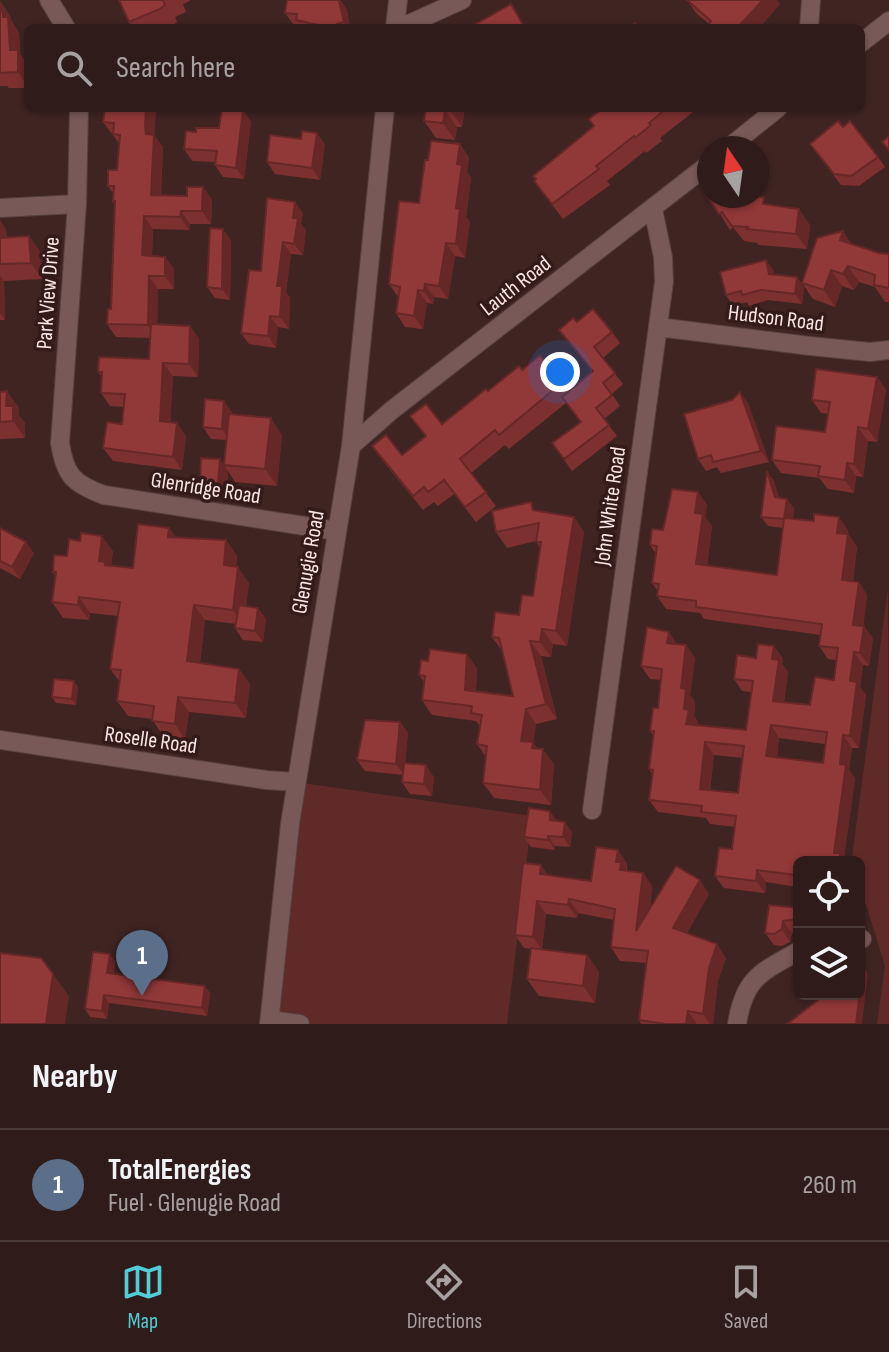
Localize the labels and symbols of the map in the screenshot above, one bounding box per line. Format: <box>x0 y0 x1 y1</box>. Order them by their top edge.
north arrow <box>697 136 769 208</box>
street label: Park View Drive <box>31 236 66 350</box>
street label: Lauth Road <box>475 250 557 322</box>
street label: Hudson Road <box>726 299 825 338</box>
your location <box>540 352 580 392</box>
street label: John White Road <box>589 445 632 568</box>
street label: Glenridge Road <box>149 466 263 510</box>
street label: Glenugie Road <box>286 508 331 616</box>
street label: Roselle Road <box>103 721 199 760</box>
pin: 1 <box>116 930 168 996</box>

